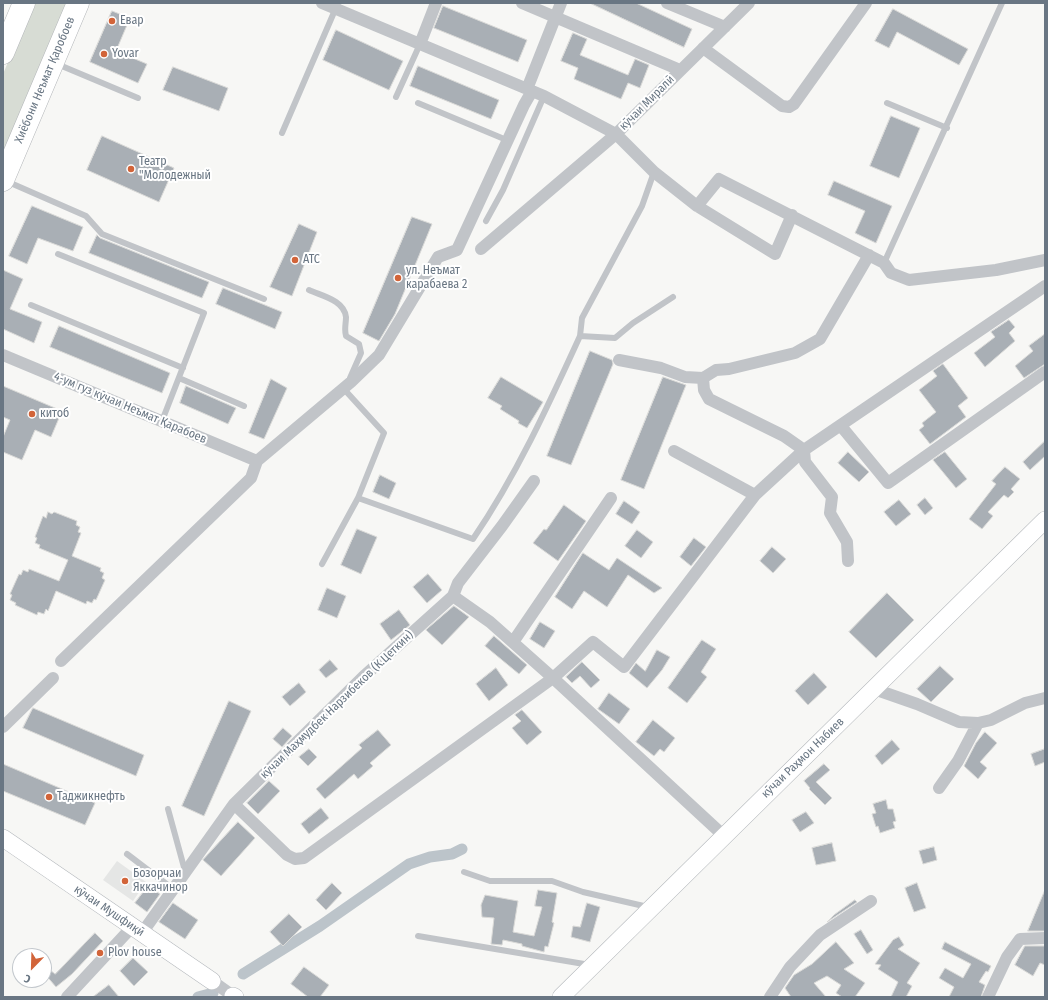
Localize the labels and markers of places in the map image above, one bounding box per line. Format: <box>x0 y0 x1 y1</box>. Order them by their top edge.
place label: Евар <box>120 14 144 28</box>
marker: Евар <box>107 16 117 26</box>
place label: Yovar <box>112 47 139 61</box>
marker: Yovar <box>99 49 109 59</box>
place label: Театр "Молодежный <box>139 155 211 183</box>
marker: Театр "Молодежный <box>126 164 136 174</box>
place label: АТС <box>303 253 320 267</box>
marker: АТС <box>290 255 300 265</box>
place label: ул. Неъмат карабаева 2 <box>406 264 467 292</box>
marker: ул. Неъмат карабаева 2 <box>393 273 403 283</box>
place label: китоб <box>40 407 69 421</box>
marker: китоб <box>27 409 37 419</box>
place label: Таджикнефть <box>57 790 125 804</box>
marker: Таджикнефть <box>44 792 54 802</box>
place label: Бозорчаи Яккачинор <box>133 867 188 895</box>
marker: Бозорчаи Яккачинор <box>120 876 130 886</box>
place label: Plov house <box>108 946 162 960</box>
marker: Plov house <box>95 948 105 958</box>

